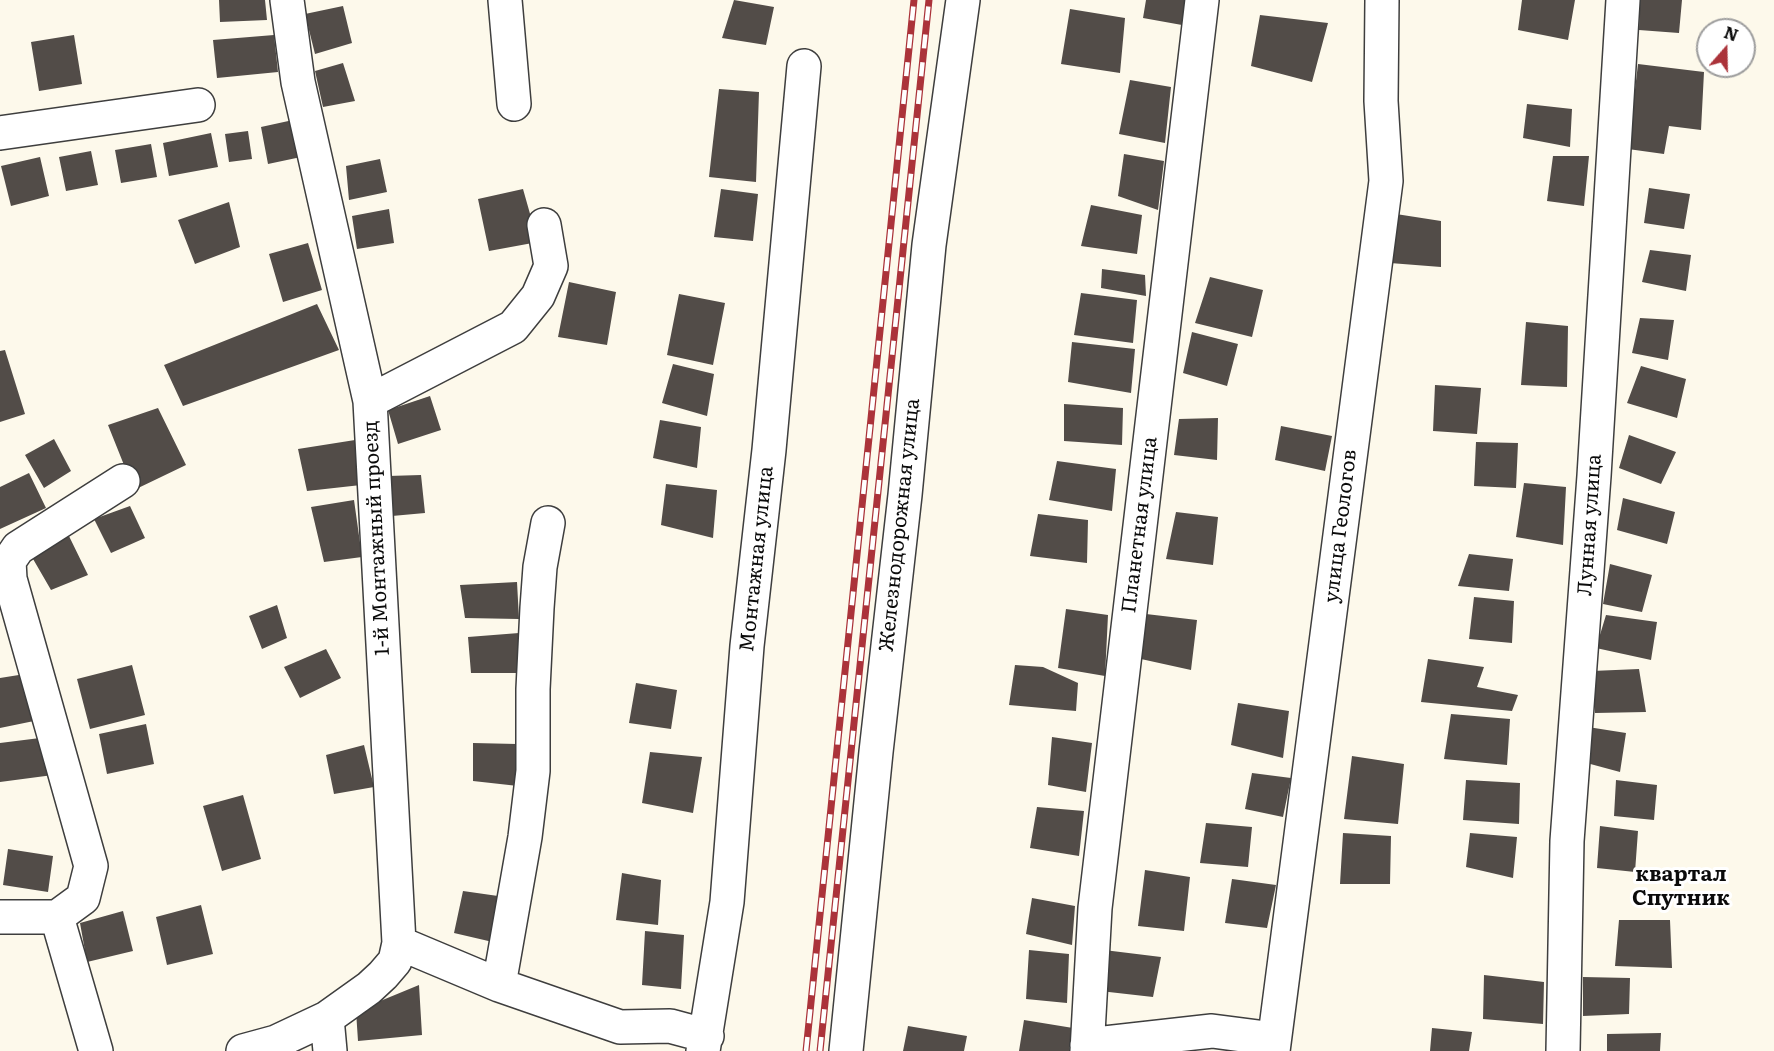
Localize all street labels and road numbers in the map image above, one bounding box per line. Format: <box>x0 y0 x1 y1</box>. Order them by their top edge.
street label: Железнодорожная улица <box>875 397 925 653</box>
street label: 1-й Монтажный проезд <box>359 420 395 656</box>
street label: Планетная улица <box>1117 435 1163 615</box>
street label: улица Геологов <box>1320 448 1362 604</box>
street label: Лунная улица <box>1573 453 1607 597</box>
street label: Монтажная улица <box>735 465 779 653</box>

